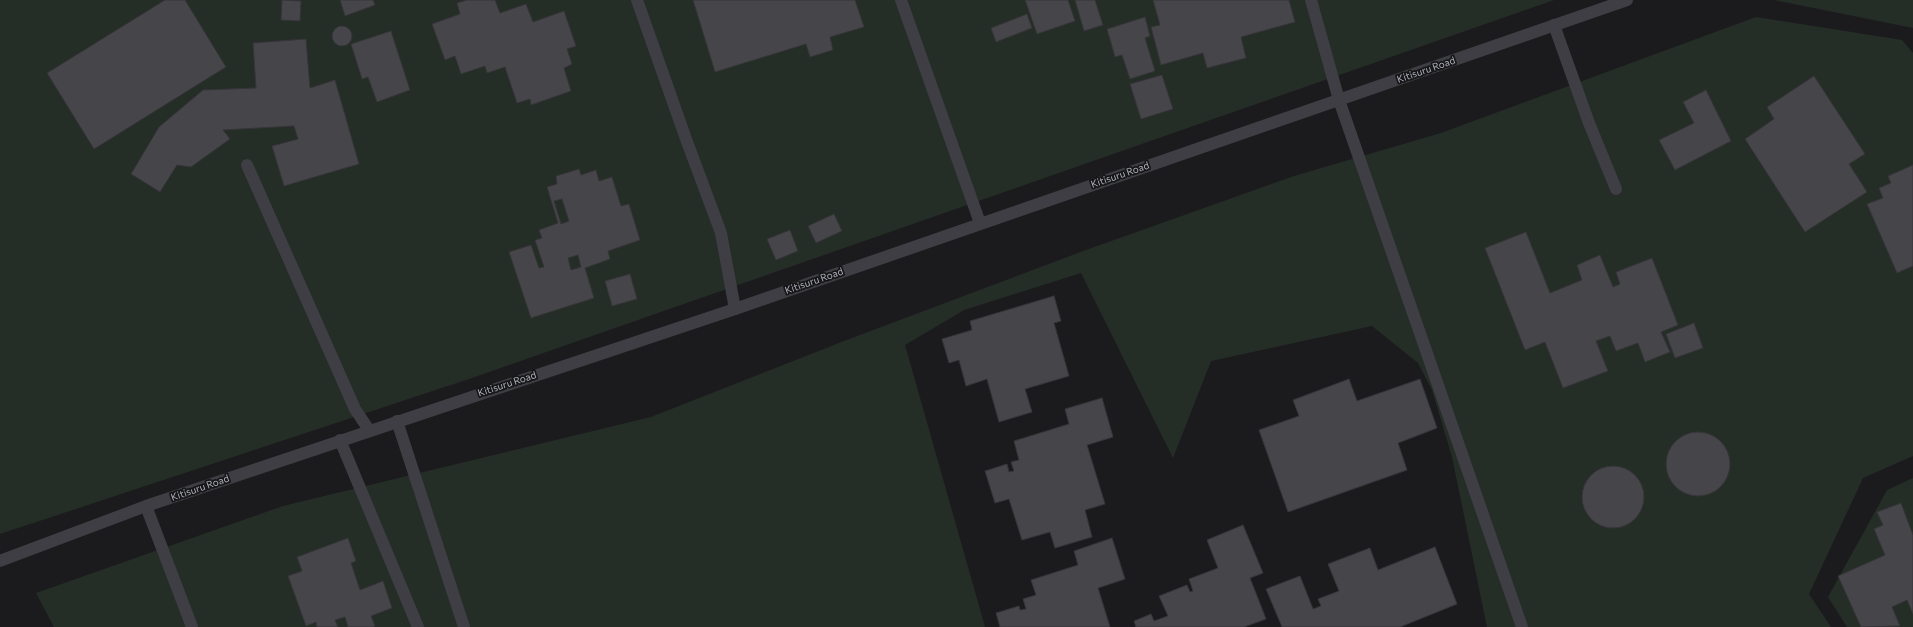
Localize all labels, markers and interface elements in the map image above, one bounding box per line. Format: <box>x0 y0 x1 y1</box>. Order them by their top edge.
street label: Kitisuru Road <box>1395 54 1457 86</box>
street label: Kitisuru Road <box>1089 159 1151 191</box>
street label: Kitisuru Road <box>783 265 845 297</box>
street label: Kitisuru Road <box>476 369 538 399</box>
street label: Kitisuru Road <box>169 472 231 504</box>

